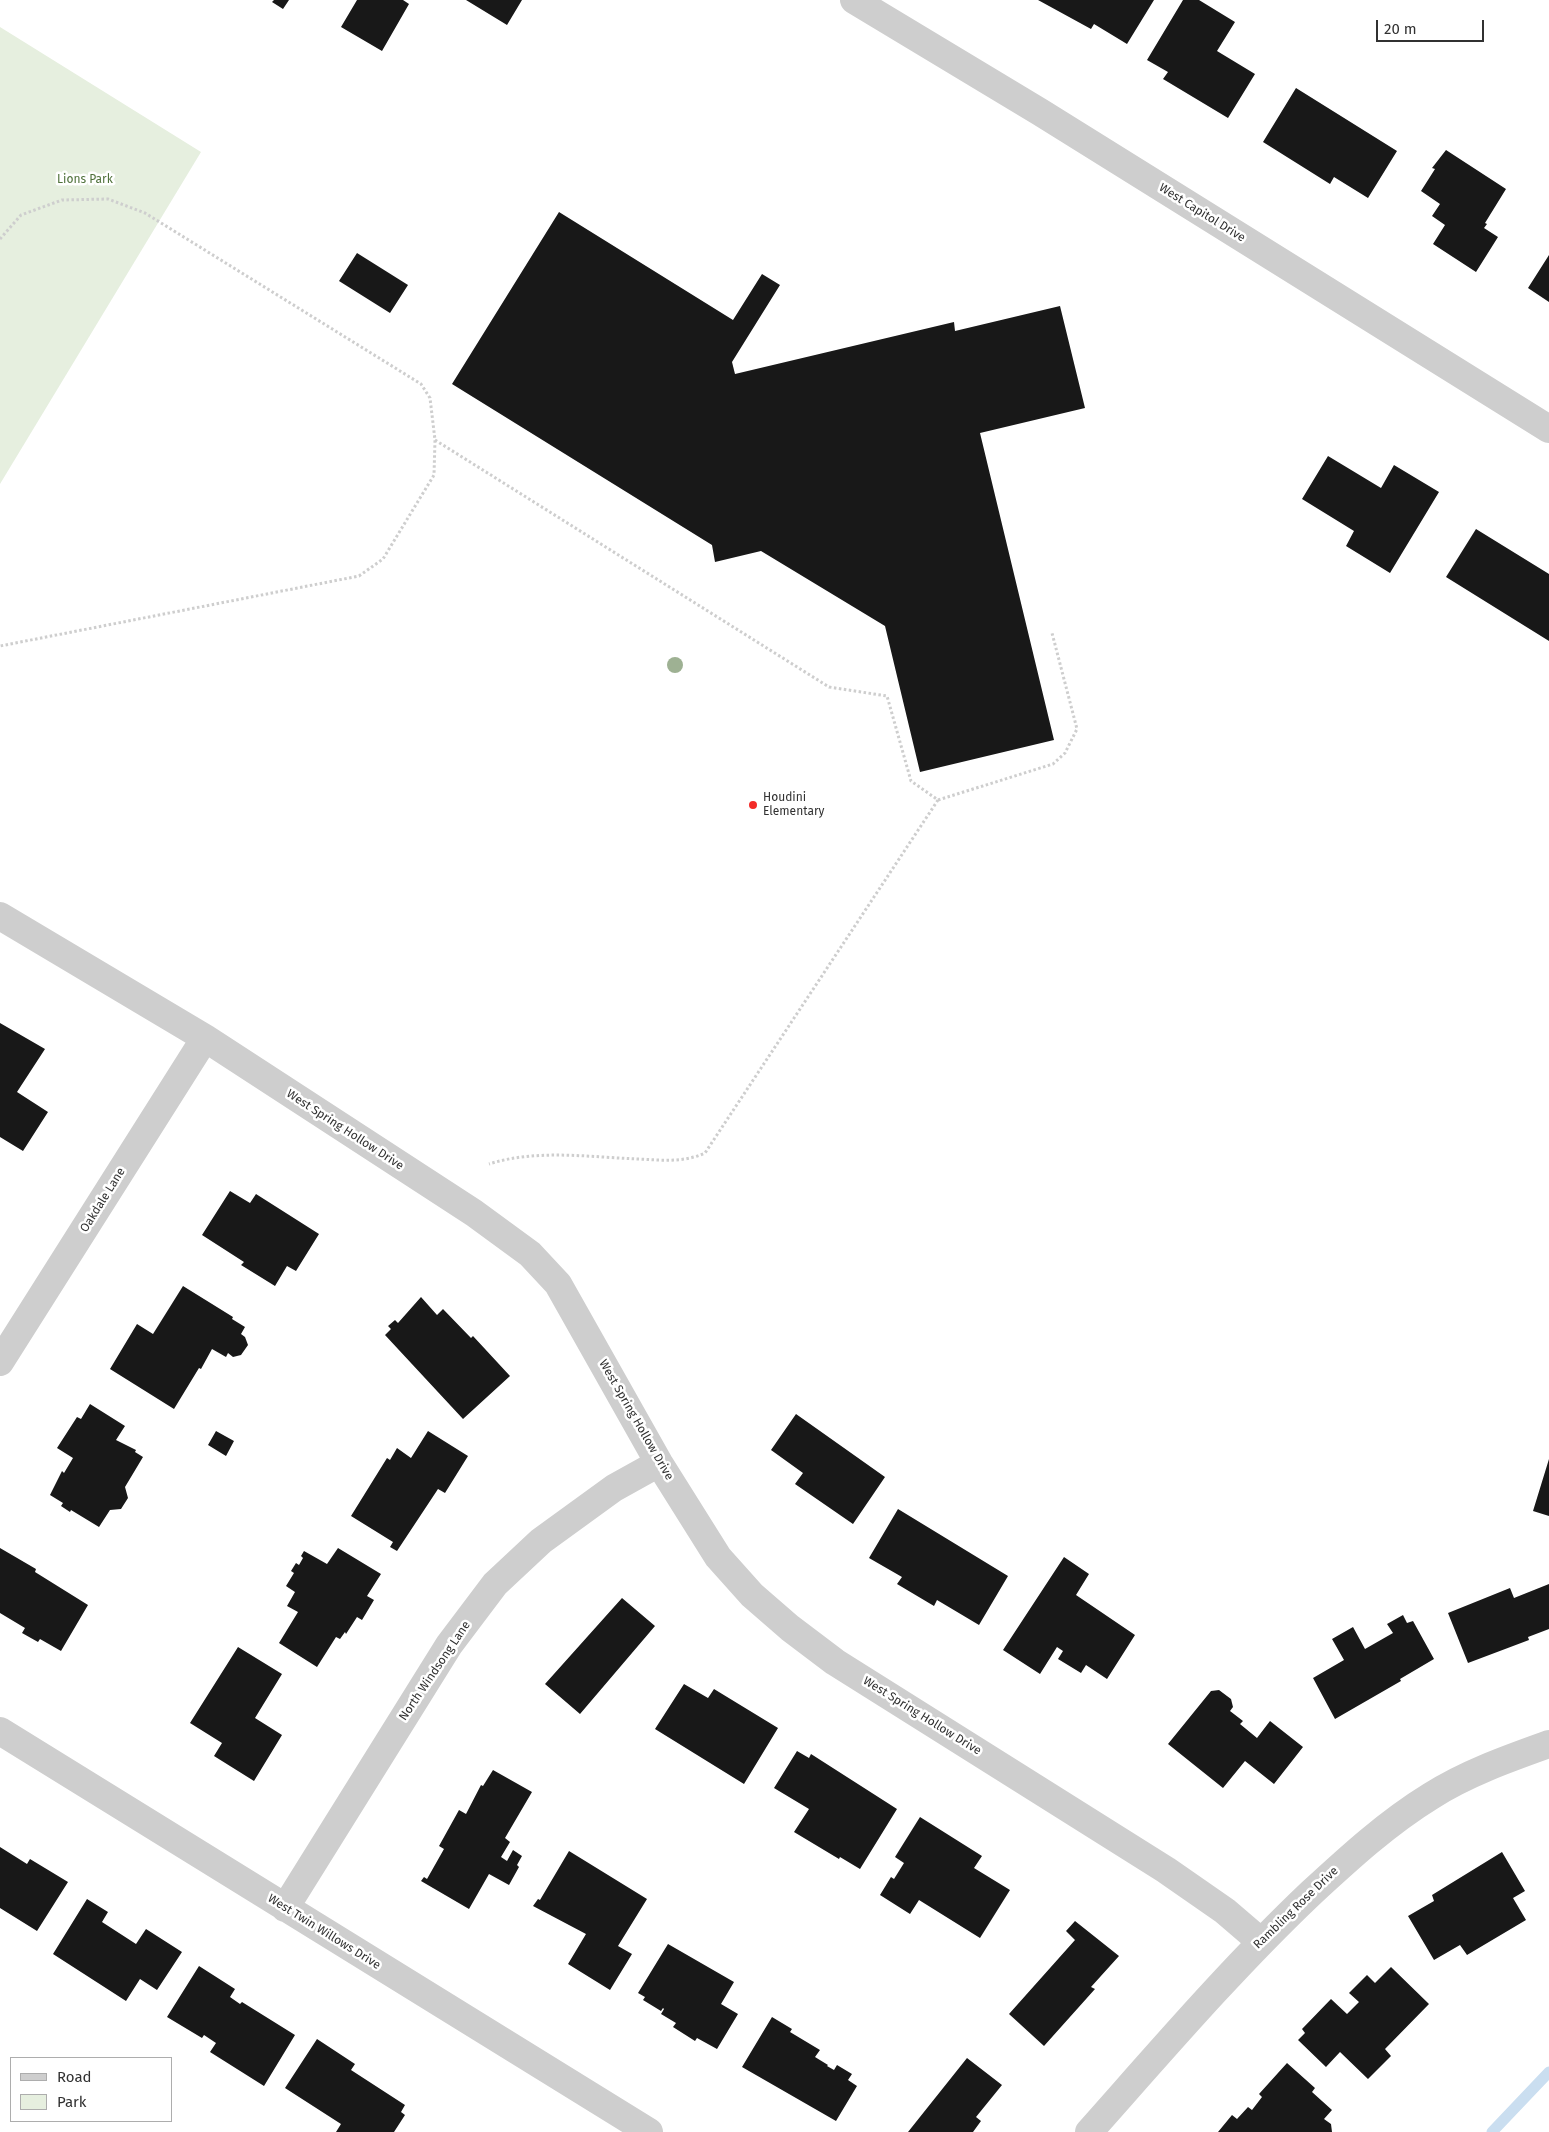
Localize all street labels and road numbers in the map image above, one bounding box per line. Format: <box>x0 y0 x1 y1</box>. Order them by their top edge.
street label: West Capitol Drive <box>1156 181 1248 245</box>
street label: West Spring Hollow Drive <box>284 1087 406 1173</box>
street label: Oakdale Lane <box>77 1165 129 1235</box>
street label: West Spring Hollow Drive <box>596 1357 676 1483</box>
street label: North Windsong Lane <box>396 1619 474 1723</box>
street label: West Spring Hollow Drive <box>860 1674 984 1758</box>
street label: Rambling Rose Drive <box>1251 1864 1341 1952</box>
street label: West Twin Willows Drive <box>265 1891 383 1973</box>

